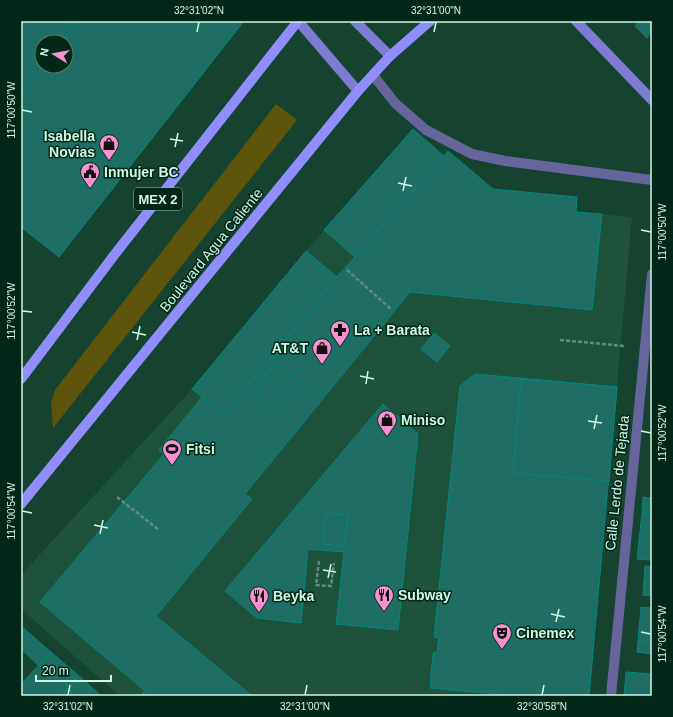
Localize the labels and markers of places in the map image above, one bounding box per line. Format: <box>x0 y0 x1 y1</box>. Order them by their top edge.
place label: Isabella Novias <box>44 128 95 160</box>
shop icon: Isabella Novias <box>98 133 120 161</box>
public building icon: Inmujer BC <box>79 161 101 189</box>
place label: Inmujer BC <box>104 164 179 180</box>
pharmacy icon: La + Barata <box>329 319 351 347</box>
place label: La + Barata <box>354 322 430 338</box>
shop icon: AT&T <box>311 337 333 365</box>
place label: AT&T <box>272 340 308 356</box>
shop icon: Miniso <box>376 409 398 437</box>
place label: Miniso <box>401 412 445 428</box>
sports icon: Fitsi <box>161 438 183 466</box>
place label: Fitsi <box>186 441 215 457</box>
restaurant icon: Subway <box>373 584 395 612</box>
restaurant icon: Beyka <box>248 585 270 613</box>
place label: Subway <box>398 587 451 603</box>
place label: Beyka <box>273 588 314 604</box>
theatre icon: Cinemex <box>491 622 513 650</box>
place label: Cinemex <box>516 625 575 641</box>

